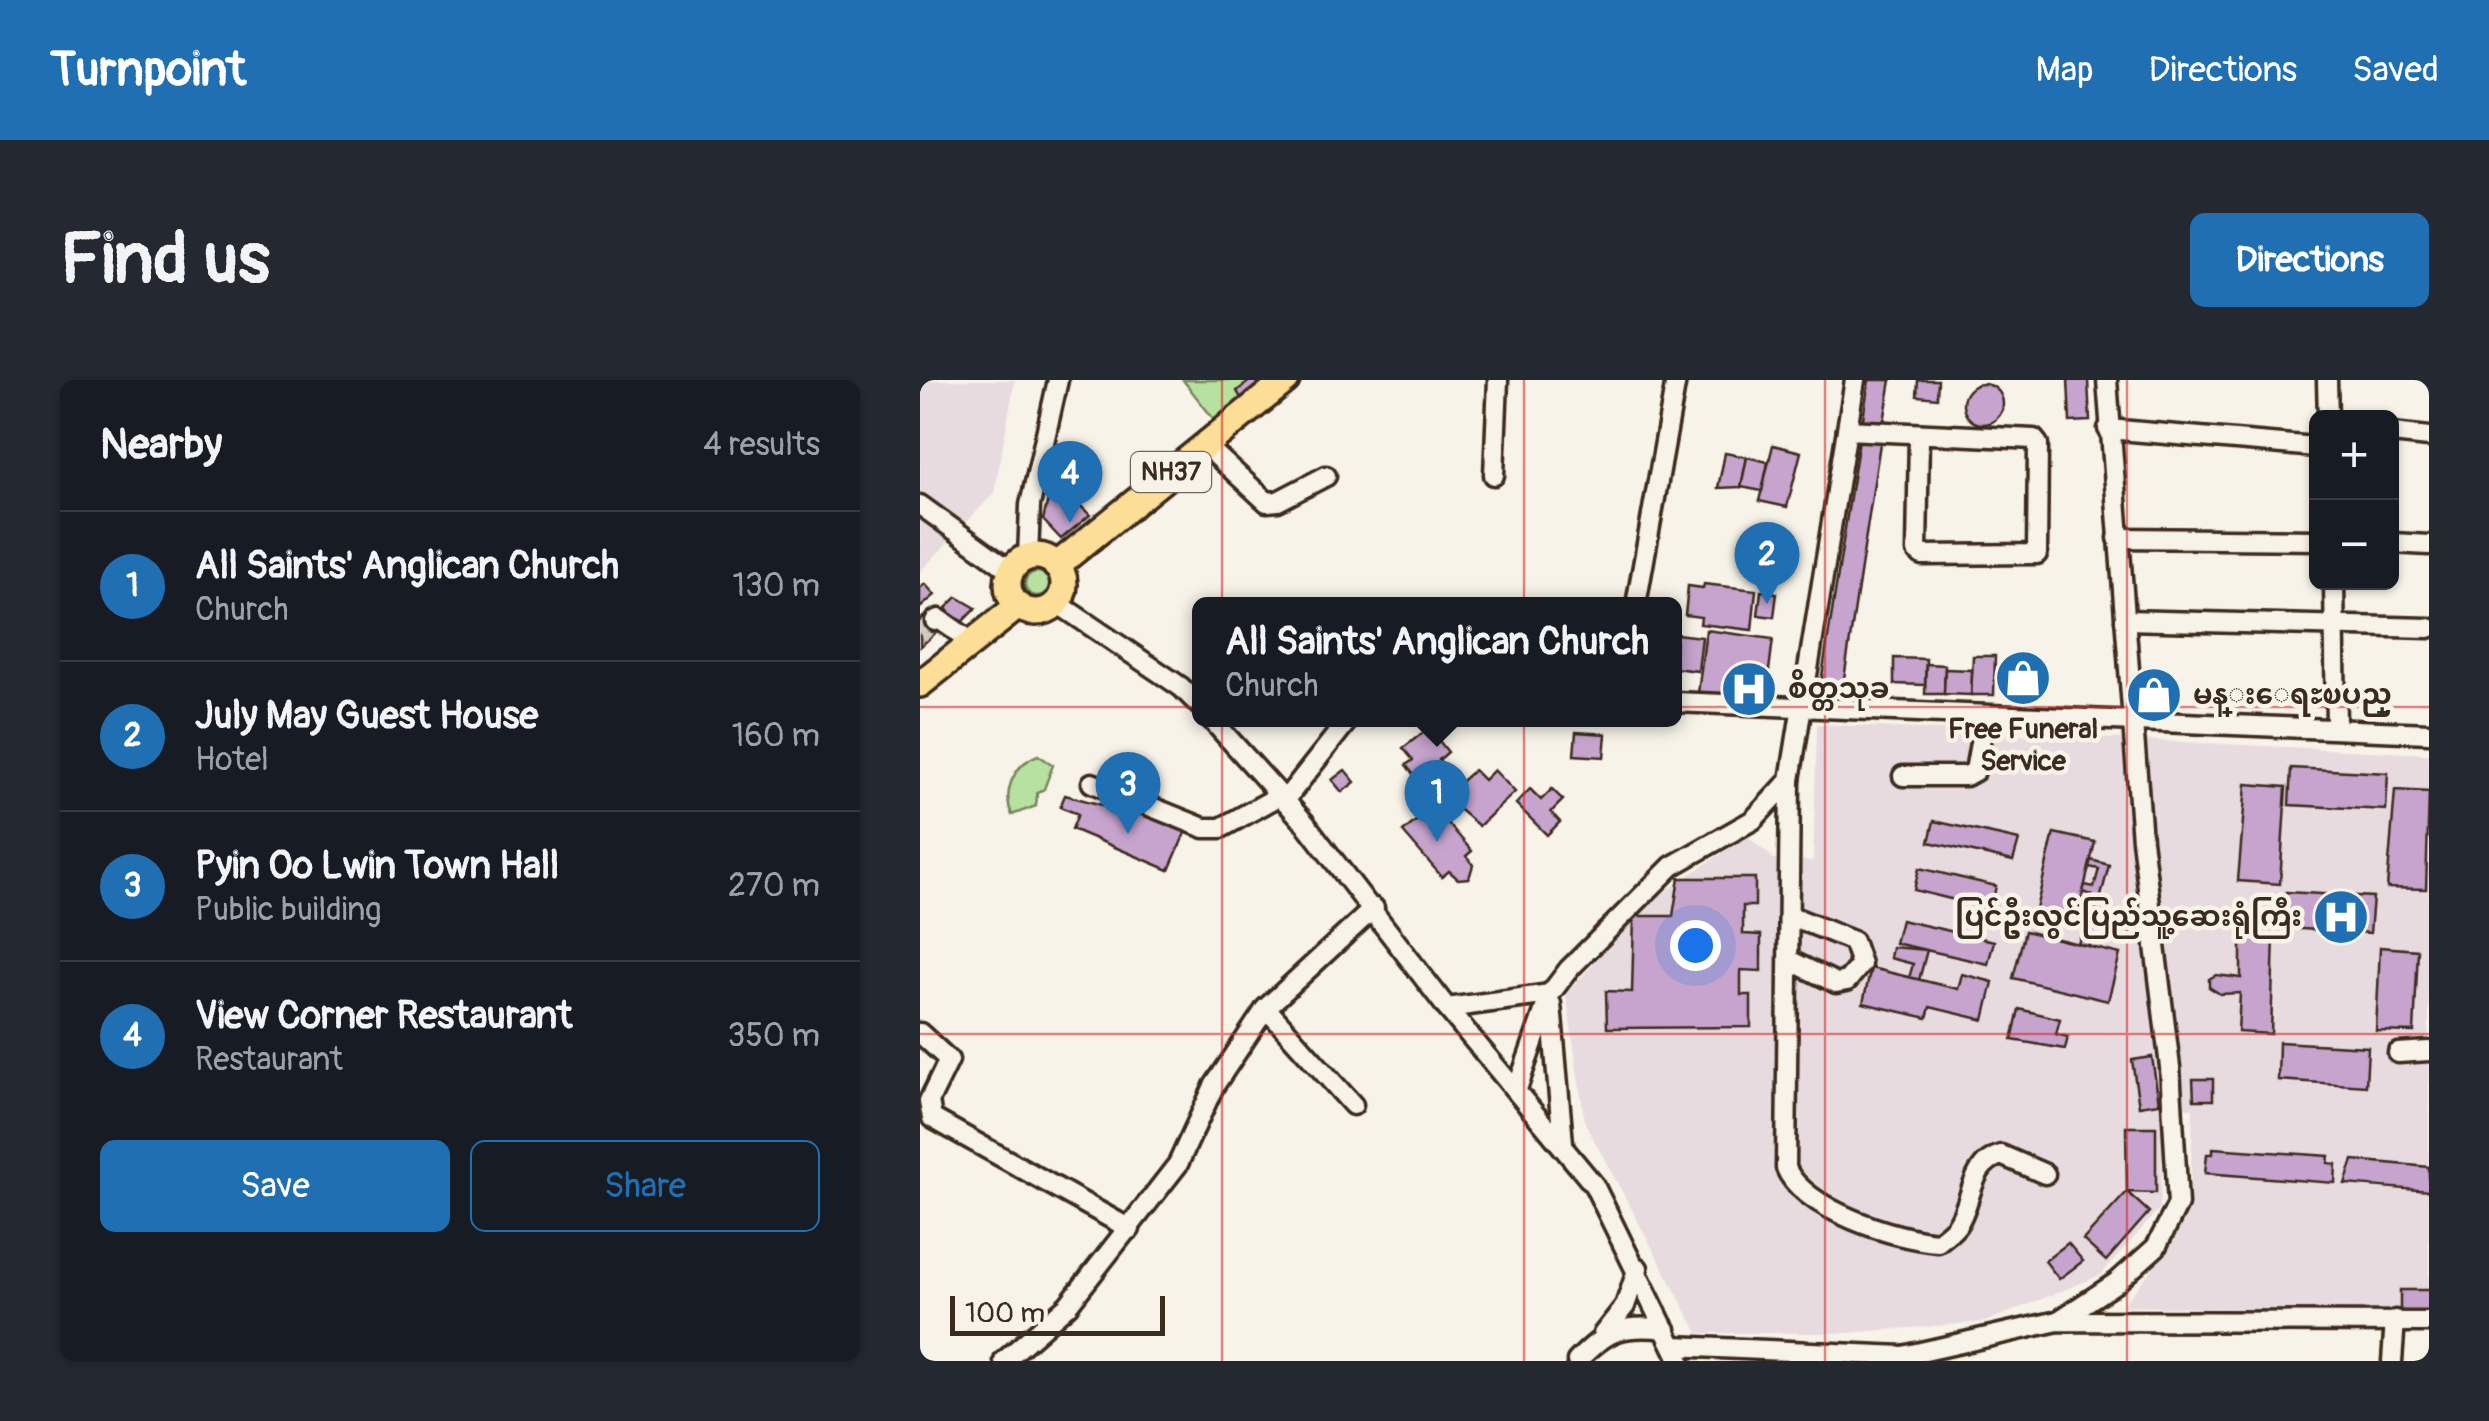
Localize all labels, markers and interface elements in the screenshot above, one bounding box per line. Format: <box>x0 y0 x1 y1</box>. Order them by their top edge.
text: Turnpoint <box>50 40 246 100</box>
text: Map <box>2036 48 2094 92</box>
text: Directions <box>2149 48 2297 92</box>
text: Saved <box>2352 48 2439 92</box>
button: Directions <box>2190 213 2429 307</box>
text: Find us <box>60 216 270 304</box>
map controls <box>2309 410 2399 590</box>
button: + <box>2309 410 2399 500</box>
text: Nearby <box>100 419 222 471</box>
text: 4 results <box>703 425 820 465</box>
pin: 4 <box>1038 441 1102 523</box>
road number: NH37 <box>1131 452 1211 492</box>
button: − <box>2309 500 2399 590</box>
pin: 2 <box>1734 522 1800 604</box>
text: All Saints' Anglican Church <box>195 542 619 590</box>
text: 1 <box>126 566 139 606</box>
text: 130 m <box>732 566 820 606</box>
text: Church <box>195 590 289 630</box>
popup <box>1192 597 1682 727</box>
text: All Saints' Anglican Church <box>1225 618 1649 666</box>
shop icon: Free Funeral Service <box>1993 648 2053 708</box>
hospital icon: စိတ္တသုခ <box>1719 659 1779 719</box>
shop icon: မန္းေရႊၿပည္ <box>2124 665 2184 725</box>
text: Church <box>1225 666 1318 706</box>
place label: စိတ္တသုခ <box>1788 669 1889 711</box>
place label: မန္းေရႊၿပည္ <box>2193 678 2392 717</box>
text: July May Guest House <box>195 692 538 740</box>
place label: Free Funeral Service <box>1948 712 2098 779</box>
text: 2 <box>124 716 141 756</box>
text: 160 m <box>732 716 820 756</box>
text: Hotel <box>195 740 269 780</box>
pin: 3 <box>1096 752 1160 834</box>
pin: 1 <box>1404 760 1470 842</box>
text: Pyin Oo Lwin Town Hall <box>195 842 559 890</box>
text: 3 <box>124 866 141 906</box>
text: 270 m <box>728 866 820 906</box>
hospital icon: ပြင်ဦးလွင်ပြည်သူ့ဆေးရုံကြီး <box>2311 887 2371 947</box>
text: Public building <box>195 890 381 930</box>
place label: ပြင်ဦးလွင်ပြည်သူ့ဆေးရုံကြီး <box>1955 897 2302 939</box>
your location <box>1670 920 1721 971</box>
text: View Corner Restaurant <box>195 992 572 1040</box>
text: 4 <box>123 1016 142 1056</box>
text: 350 m <box>728 1016 820 1056</box>
text: Restaurant <box>195 1040 343 1080</box>
button: Save <box>100 1140 450 1232</box>
button: Share <box>470 1140 820 1232</box>
scale bar <box>950 1291 1165 1336</box>
text: 100 m <box>965 1296 1045 1331</box>

